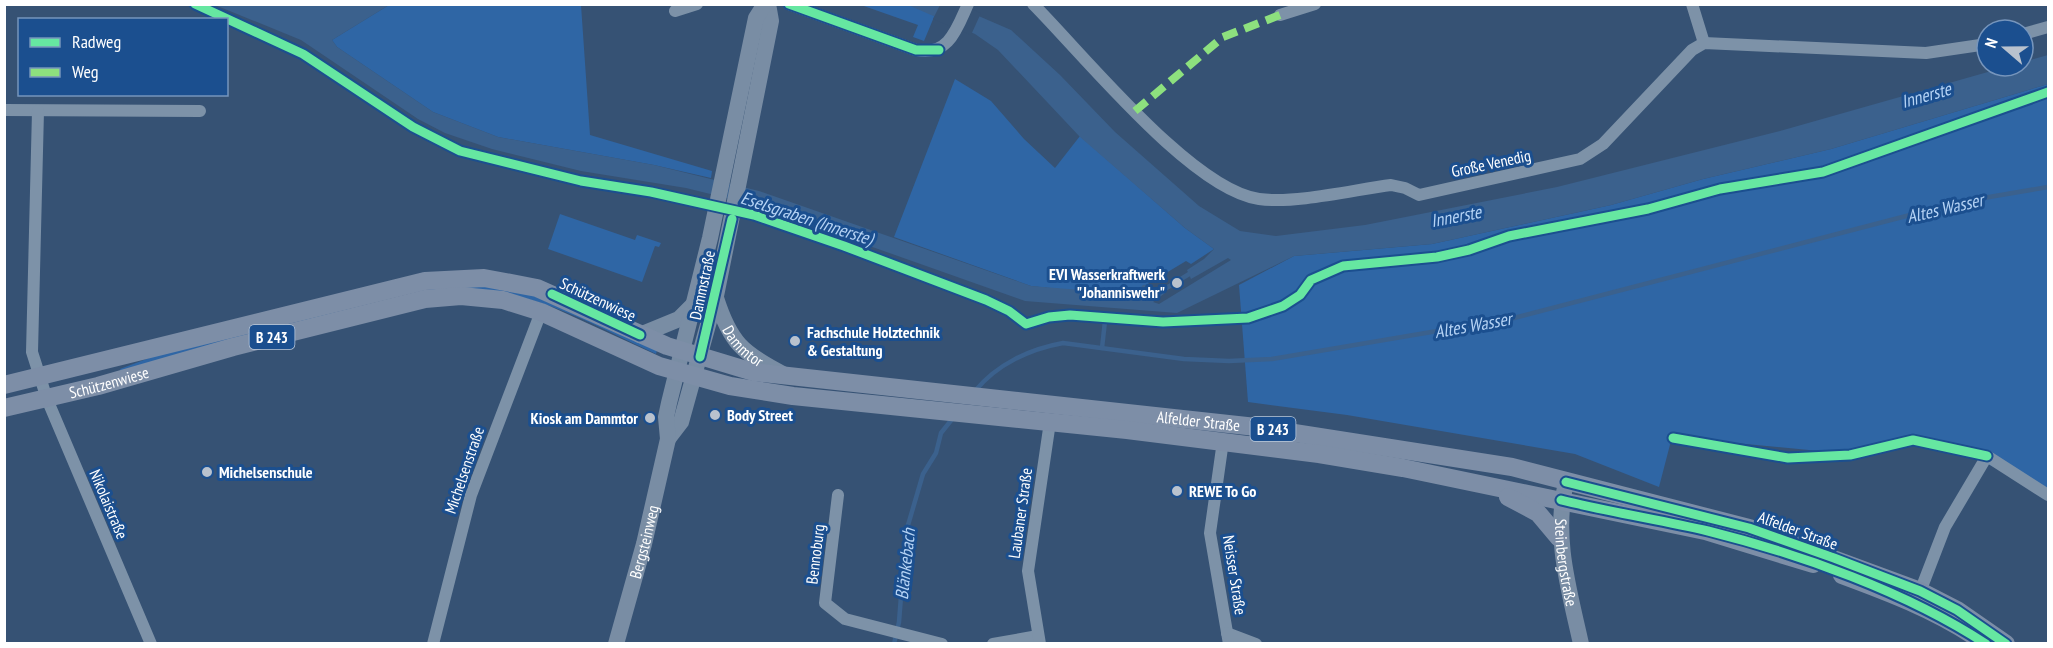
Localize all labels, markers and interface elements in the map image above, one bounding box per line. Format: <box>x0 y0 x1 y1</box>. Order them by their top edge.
legend <box>18 18 228 96</box>
north arrow <box>1975 18 2035 78</box>
text: Radweg <box>72 30 121 53</box>
text: N <box>1980 35 2002 50</box>
text: Weg <box>72 60 99 83</box>
water label: Innerste <box>1898 77 1955 113</box>
street label: Große Venedig <box>1449 145 1533 181</box>
water label: Eselsgraben (Innerste) <box>738 186 878 251</box>
water label: Altes Wasser <box>1905 187 1988 228</box>
water label: Innerste <box>1429 200 1485 232</box>
street label: Dammstraße <box>685 248 719 322</box>
place label: EVI Wasserkraftwerk "Johanniswehr" <box>1049 264 1165 302</box>
street label: Schützenwiese <box>557 273 639 325</box>
marker: EVI Wasserkraftwerk "Johanniswehr" <box>1170 276 1184 290</box>
water label: Altes Wasser <box>1433 306 1516 343</box>
street label: Dammtor <box>718 322 768 371</box>
place label: Fachschule Holztechnik & Gestaltung <box>807 322 940 360</box>
road number: B 243 <box>250 325 294 349</box>
marker: Fachschule Holztechnik & Gestaltung <box>788 334 802 348</box>
street label: Schützenwiese <box>67 362 151 402</box>
place label: Body Street <box>727 405 793 425</box>
street label: Alfelder Straße <box>1156 406 1241 435</box>
place label: Kiosk am Dammtor <box>531 408 638 428</box>
marker: Body Street <box>708 408 722 422</box>
marker: Kiosk am Dammtor <box>643 411 657 425</box>
road number: B 243 <box>1250 417 1296 441</box>
street label: Michelsenstraße <box>440 424 488 516</box>
place label: Michelsenschule <box>219 462 313 482</box>
marker: Michelsenschule <box>200 465 214 479</box>
street label: Nikolaistraße <box>85 466 133 542</box>
street label: Laubaner Straße <box>1004 467 1036 559</box>
place label: REWE To Go <box>1189 481 1256 501</box>
marker: REWE To Go <box>1170 484 1184 498</box>
street label: Bergsteinweg <box>625 503 663 581</box>
street label: Alfelder Straße <box>1755 506 1841 554</box>
street label: Steinbergstraße <box>1551 518 1582 608</box>
street label: Bennoburg <box>801 523 829 585</box>
water label: Blänkebach <box>890 526 920 601</box>
street label: Neisser Straße <box>1219 534 1251 616</box>

